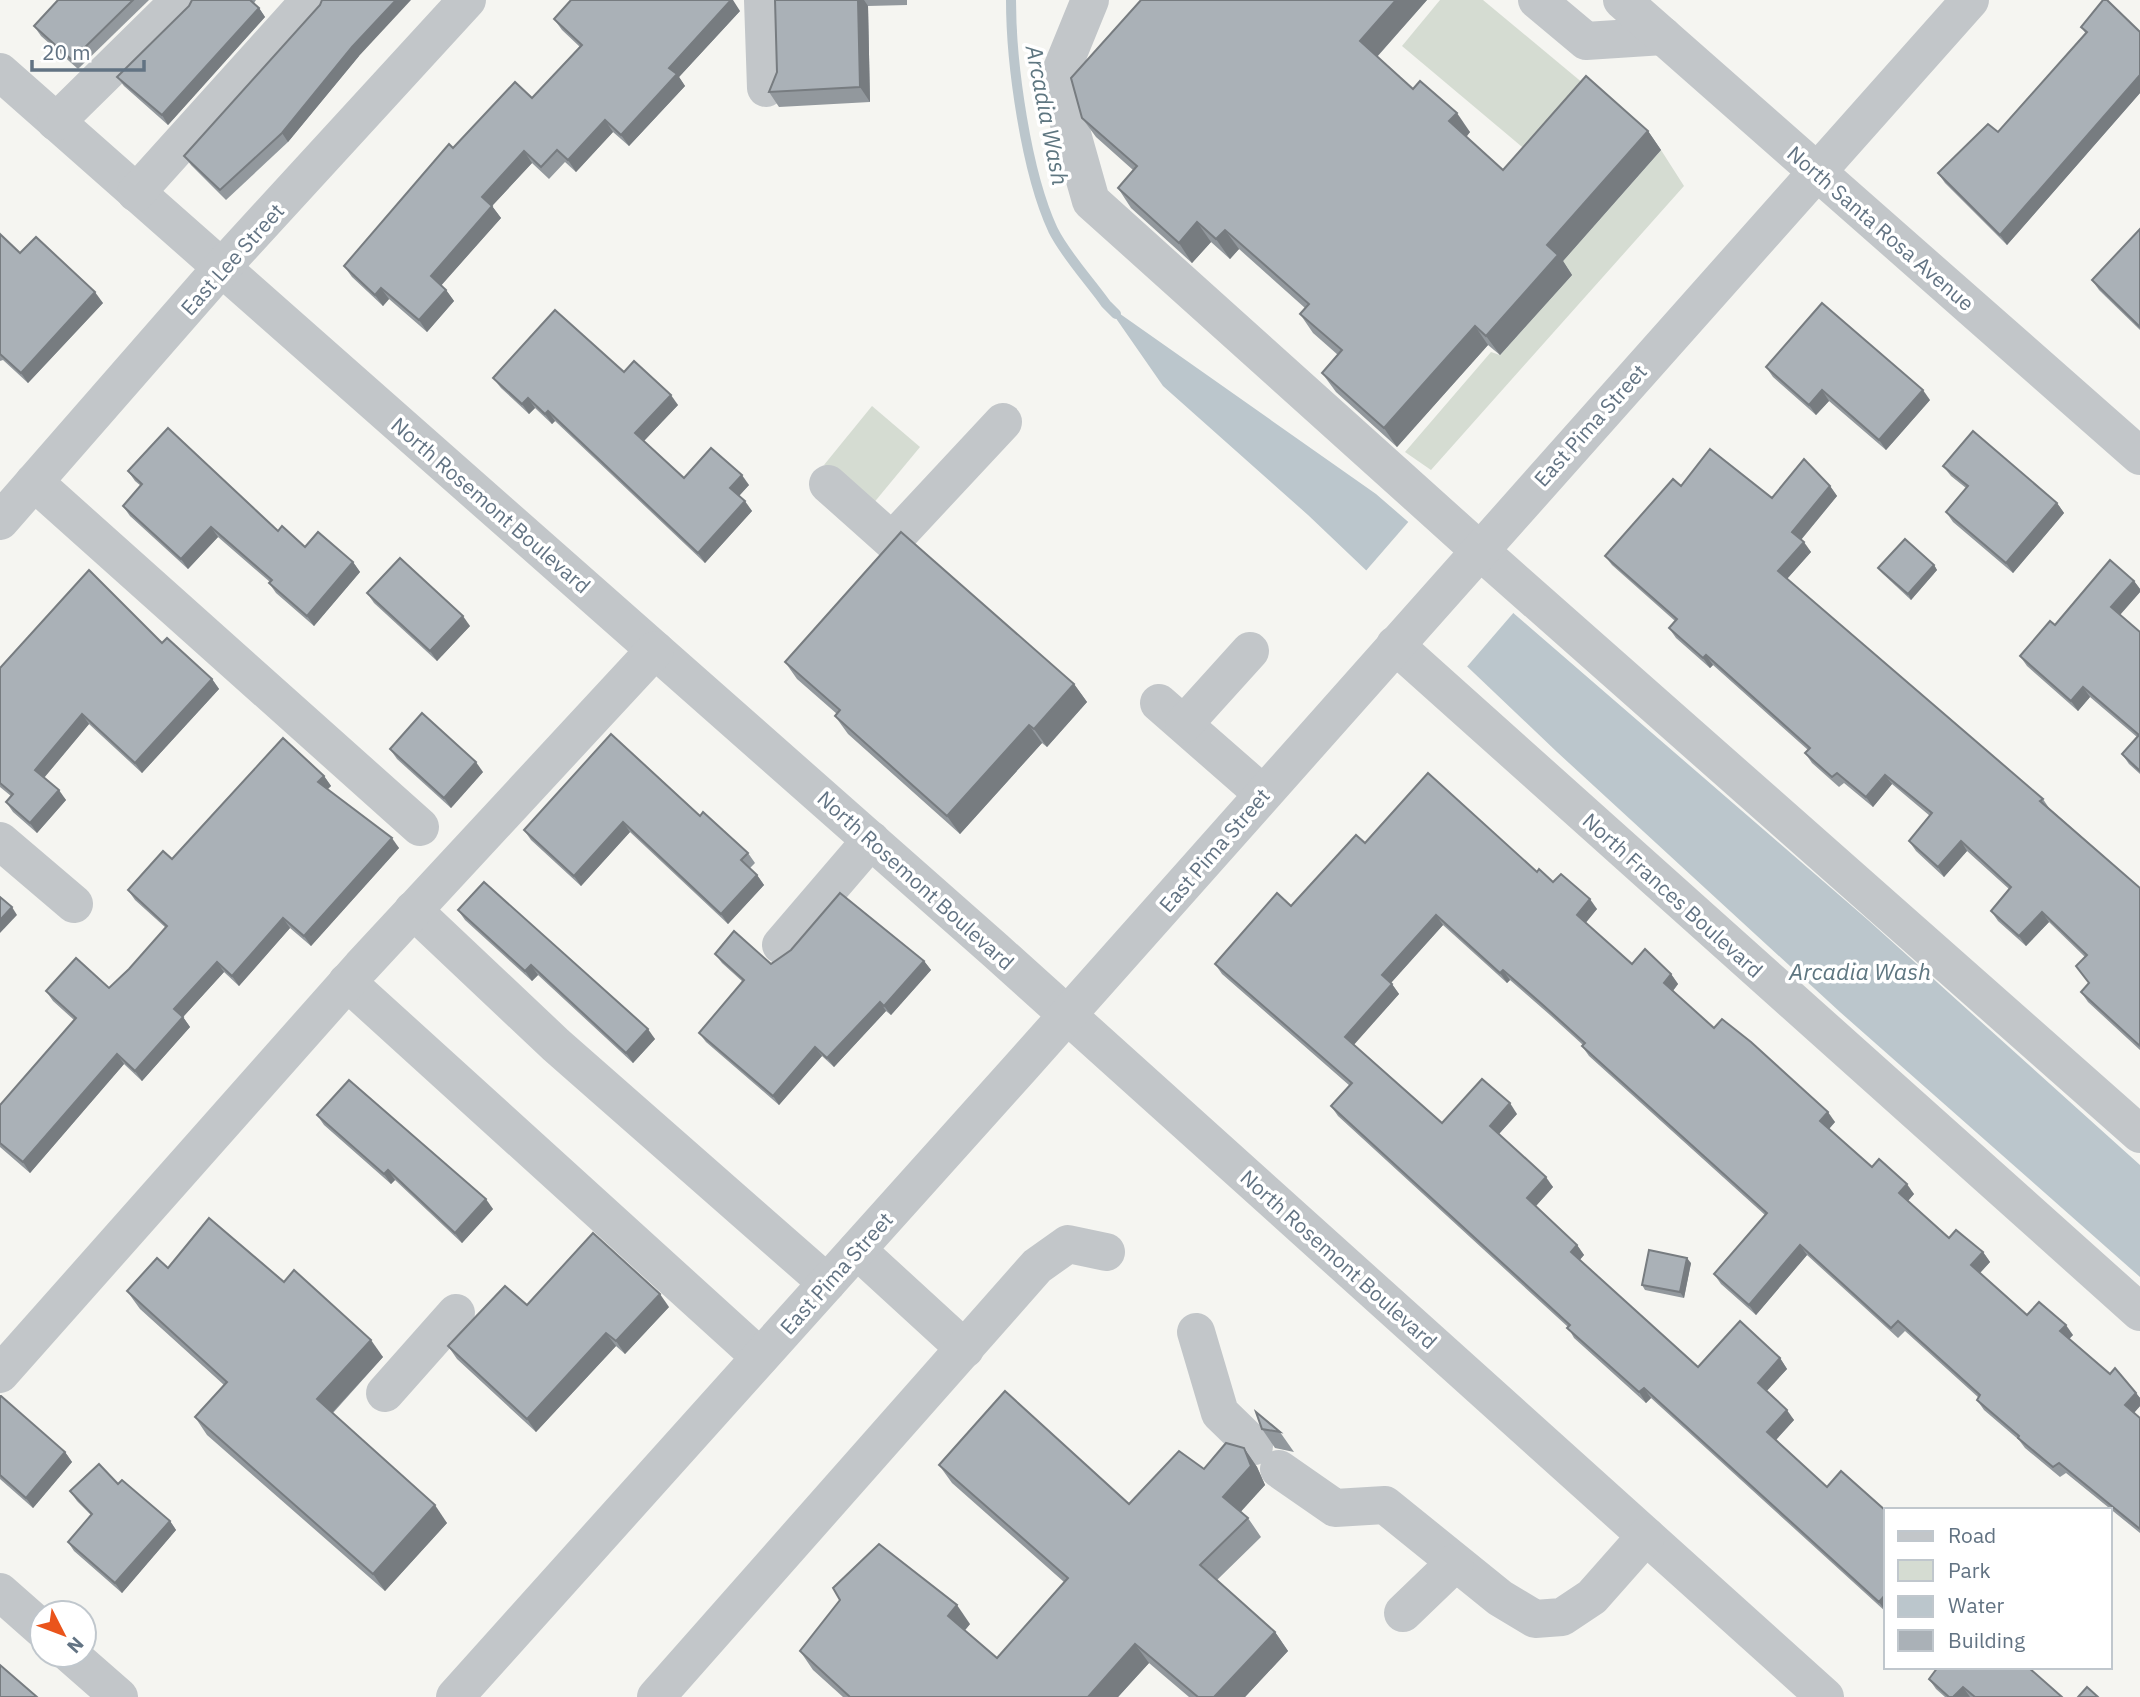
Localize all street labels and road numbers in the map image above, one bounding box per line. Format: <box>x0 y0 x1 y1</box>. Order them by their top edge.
street label: North Santa Rosa Avenue <box>1782 139 1980 317</box>
street label: East Lee Street <box>174 197 290 321</box>
street label: East Pima Street <box>1527 358 1653 492</box>
street label: North Rosemont Boulevard <box>386 411 596 599</box>
street label: East Pima Street <box>1152 782 1276 918</box>
street label: North Rosemont Boulevard <box>812 784 1020 976</box>
street label: North Frances Boulevard <box>1577 806 1769 984</box>
street label: North Rosemont Boulevard <box>1235 1163 1443 1355</box>
street label: East Pima Street <box>773 1206 899 1340</box>

